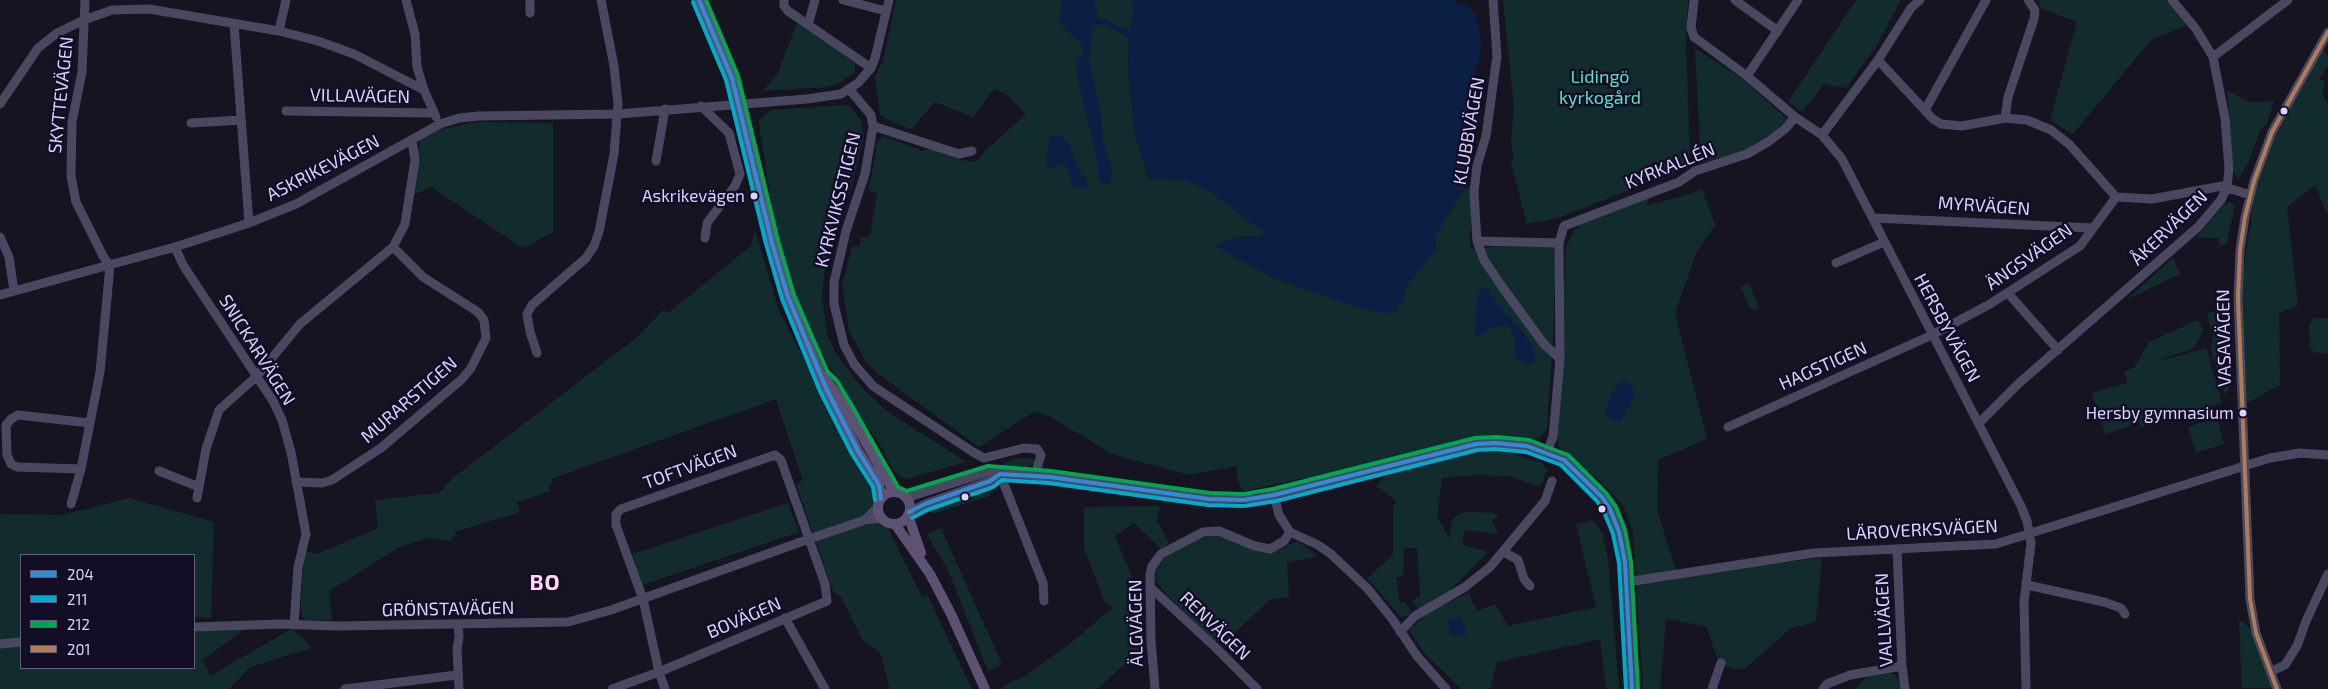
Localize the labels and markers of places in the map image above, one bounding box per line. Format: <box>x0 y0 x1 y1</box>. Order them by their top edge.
unlabelled marker <box>2279 106 2289 116</box>
place label: Askrikevägen <box>642 186 745 206</box>
marker: Askrikevägen <box>749 191 759 201</box>
place label: Hersby gymnasium <box>2086 403 2234 423</box>
marker: Hersby gymnasium <box>2238 408 2248 418</box>
unlabelled marker <box>960 492 970 502</box>
unlabelled marker <box>1597 504 1607 514</box>

